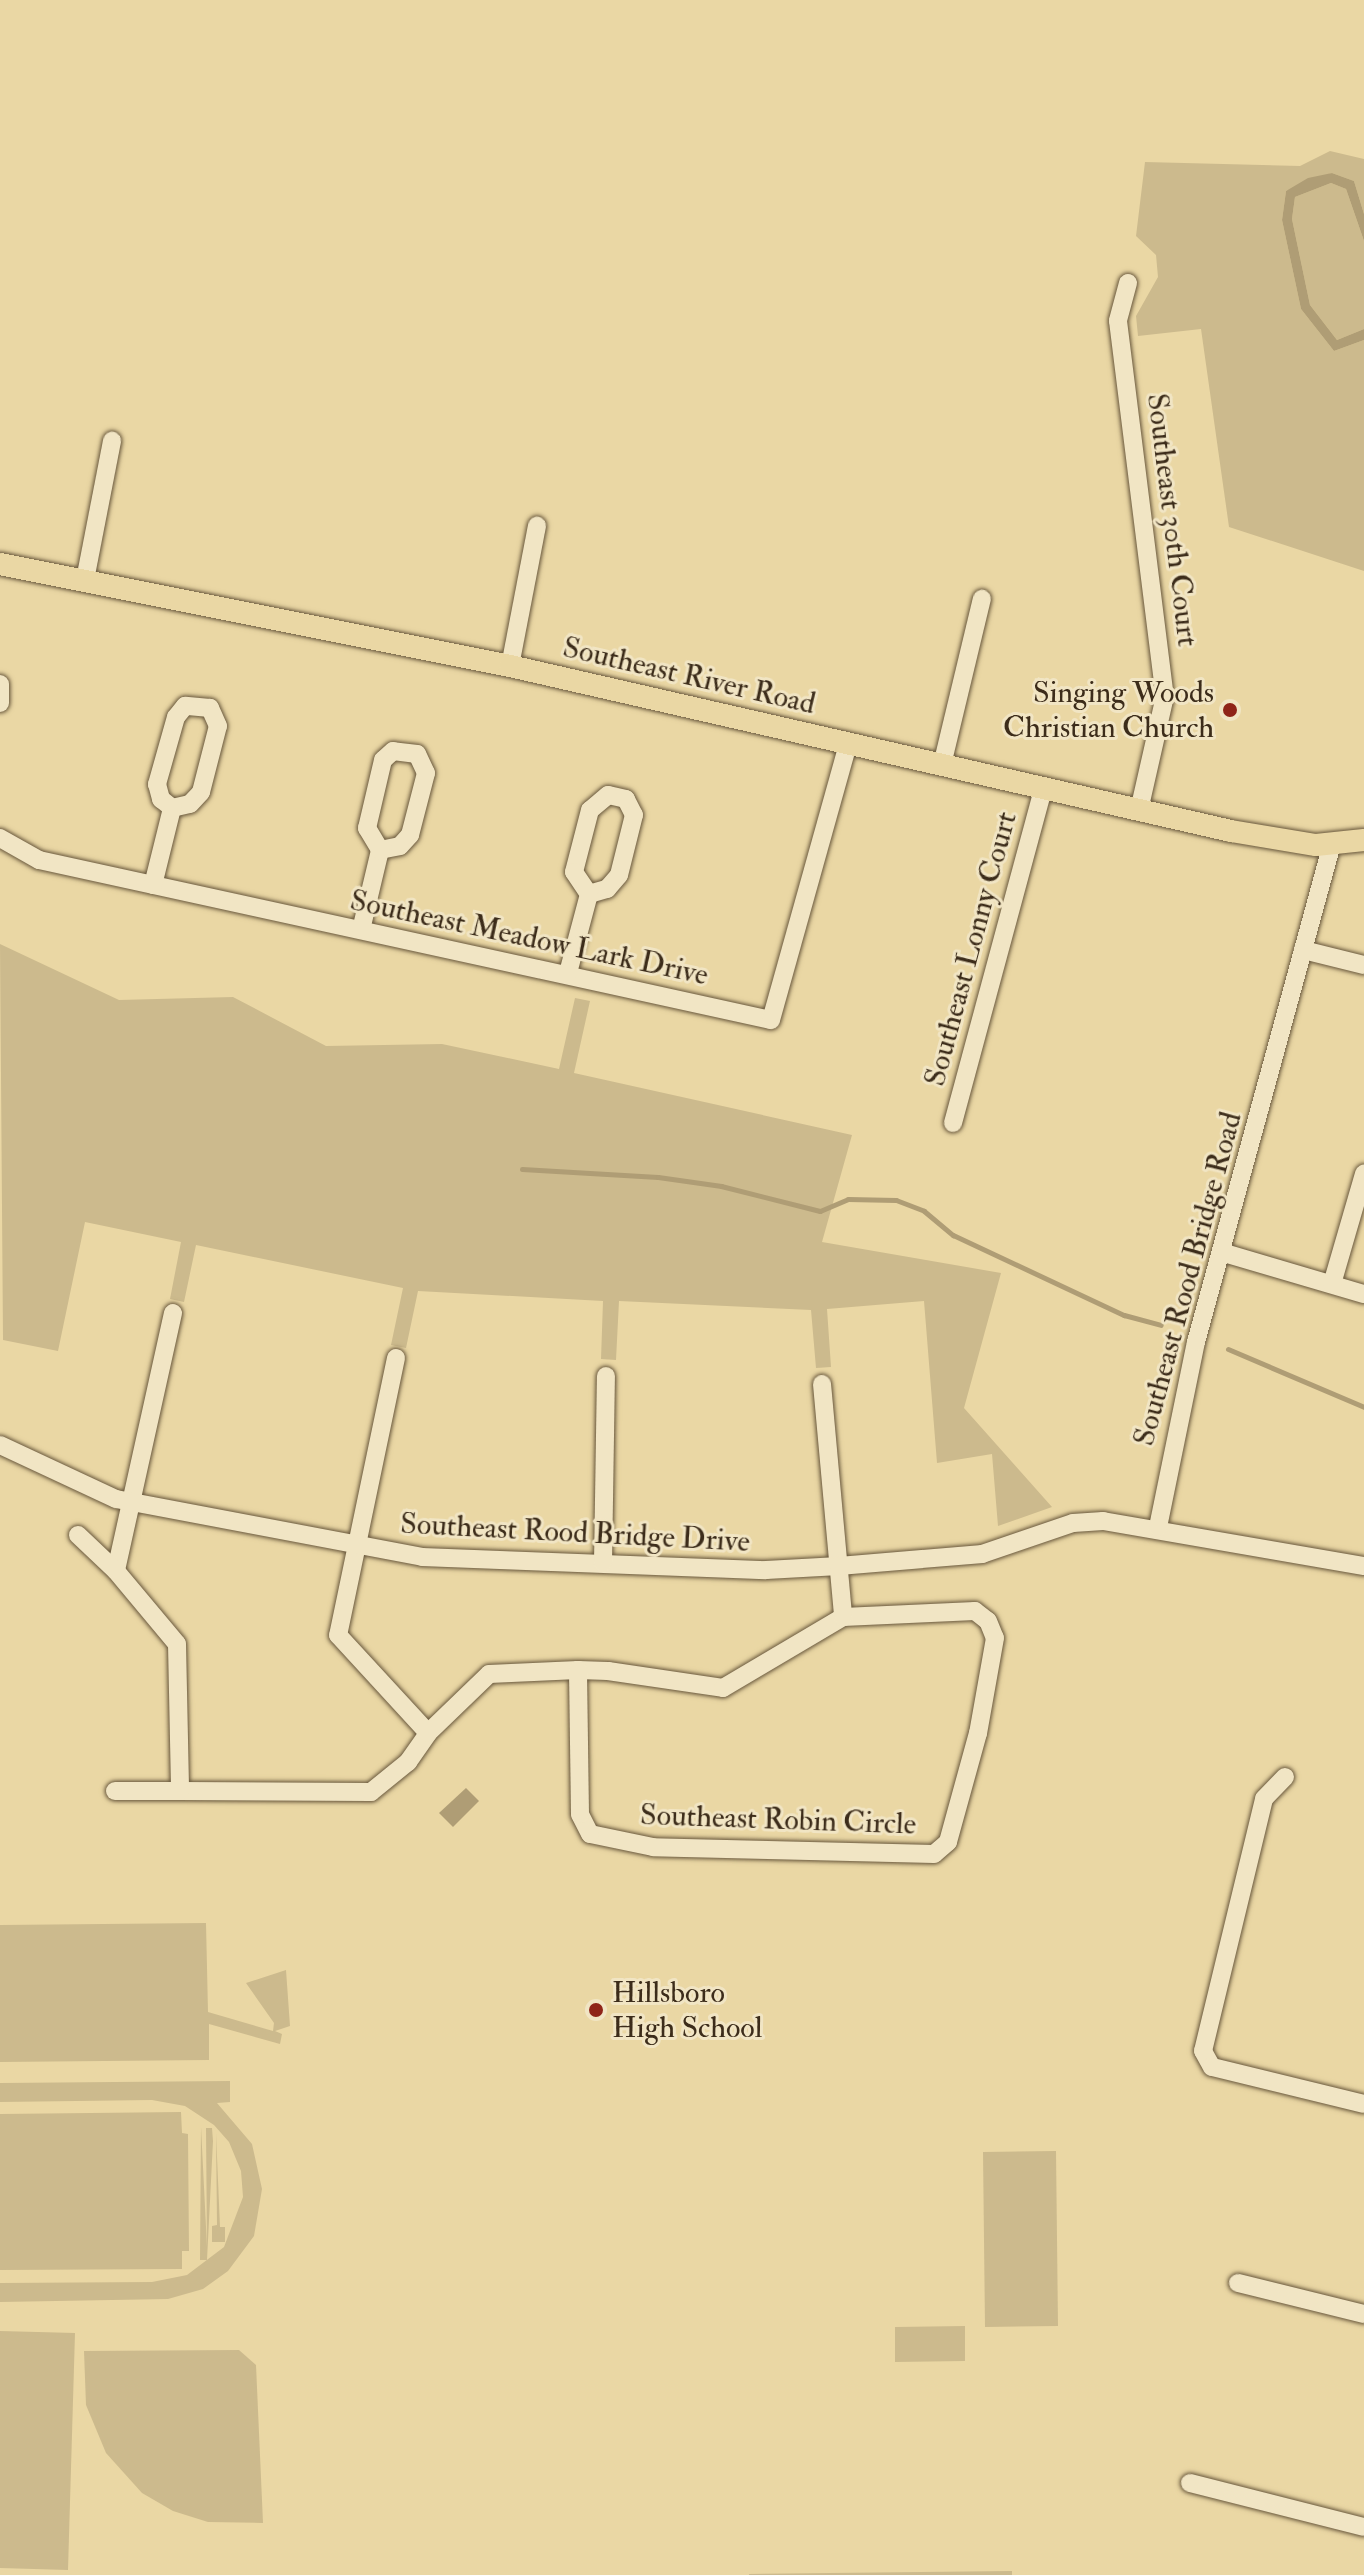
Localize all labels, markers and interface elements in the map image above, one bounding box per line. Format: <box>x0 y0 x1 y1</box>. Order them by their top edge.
street label: Southeast 30th Court <box>1139 391 1205 649</box>
street label: Southeast River Road <box>559 629 819 723</box>
place label: Singing Woods Christian Church <box>1003 675 1214 746</box>
marker: Singing Woods Christian Church <box>1221 701 1239 719</box>
street label: Southeast Lonny Court <box>917 808 1025 1090</box>
street label: Southeast Meadow Lark Drive <box>347 882 711 994</box>
street label: Southeast Rood Bridge Road <box>1126 1108 1250 1450</box>
street label: Southeast Rood Bridge Drive <box>399 1506 751 1560</box>
street label: Southeast Robin Circle <box>639 1797 917 1843</box>
place label: Hillsboro High School <box>612 1975 762 2046</box>
marker: Hillsboro High School <box>587 2001 605 2019</box>

